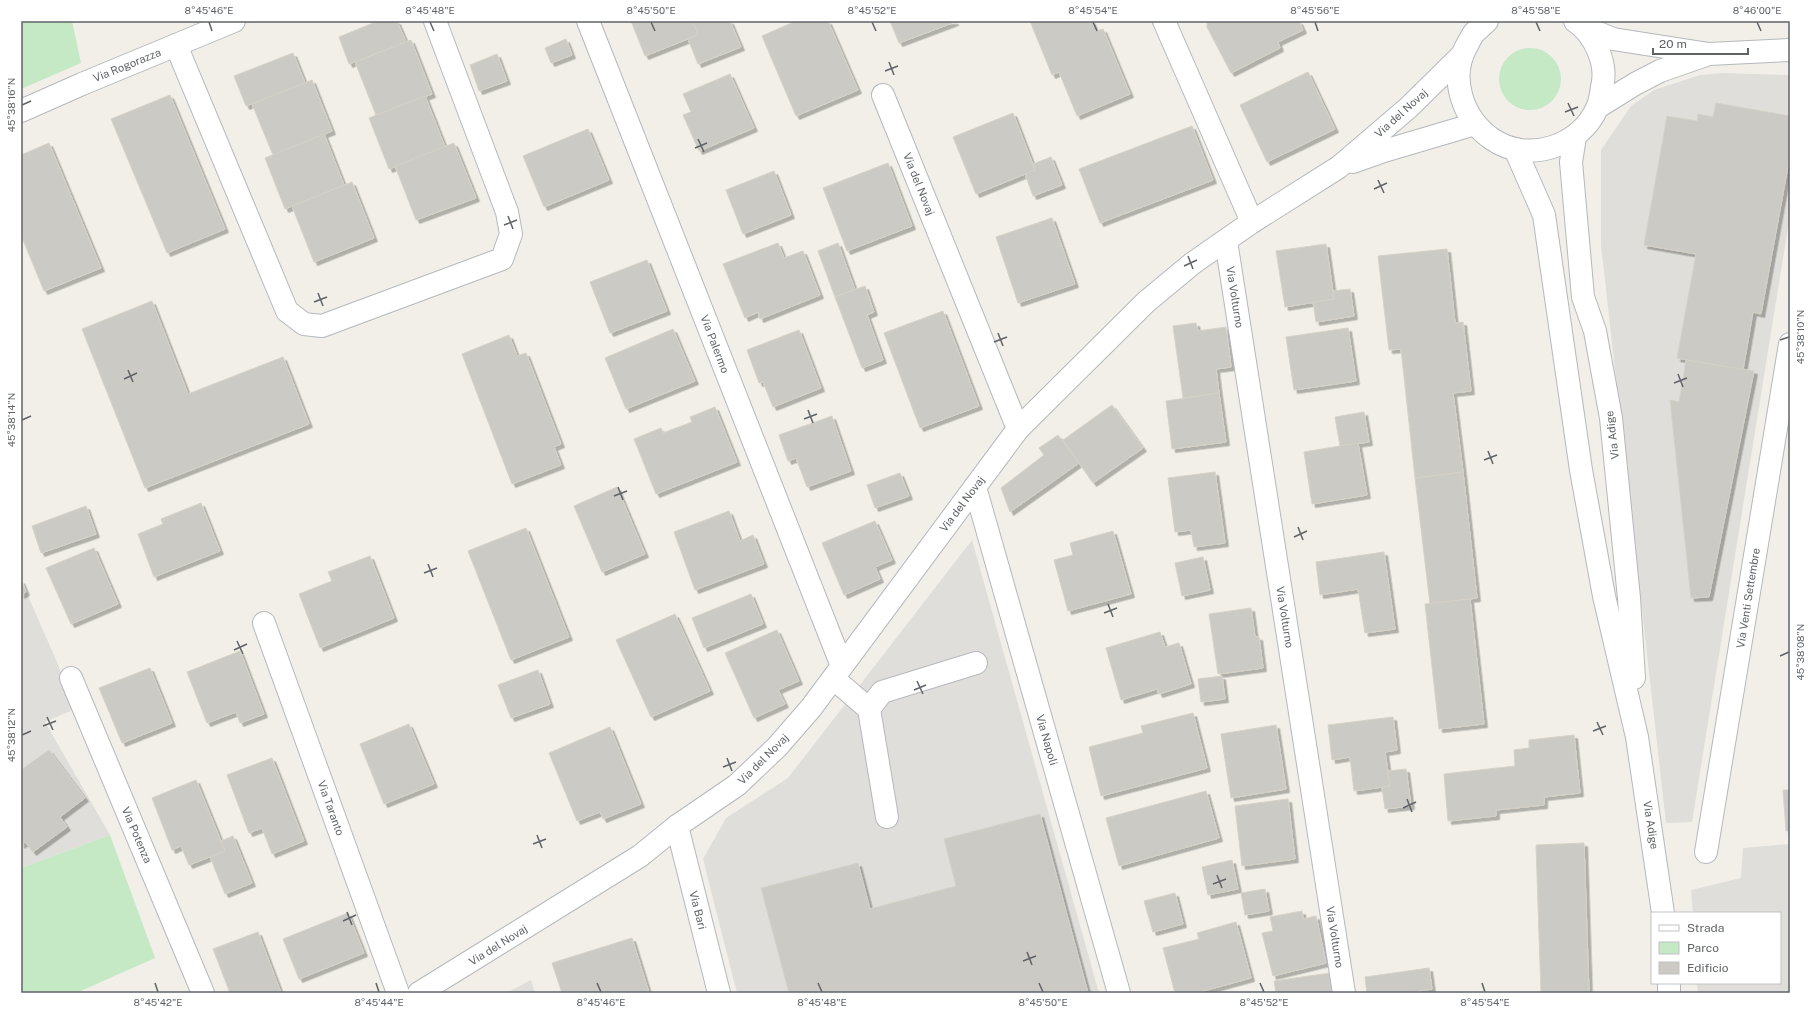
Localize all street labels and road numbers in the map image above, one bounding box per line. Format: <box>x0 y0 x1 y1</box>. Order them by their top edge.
street label: Via Rogorazza <box>91 46 163 84</box>
street label: Via del Novaj <box>1372 86 1430 140</box>
street label: Via del Novaj <box>901 151 937 217</box>
street label: Via Volturno <box>1224 265 1246 329</box>
street label: Via Palermo <box>698 313 732 375</box>
street label: Via Adige <box>1603 410 1621 460</box>
street label: Via del Novaj <box>937 474 987 534</box>
street label: Via Venti Settembre <box>1734 547 1762 649</box>
street label: Via Volturno <box>1274 585 1296 649</box>
street label: Via Napoli <box>1034 713 1060 767</box>
street label: Via del Novaj <box>735 731 791 787</box>
street label: Via Taranto <box>316 779 346 837</box>
street label: Via Adige <box>1641 800 1661 850</box>
street label: Via Potenza <box>120 805 154 865</box>
street label: Via Bari <box>687 889 709 931</box>
street label: Via Volturno <box>1324 905 1346 969</box>
street label: Via del Novaj <box>467 922 529 968</box>

